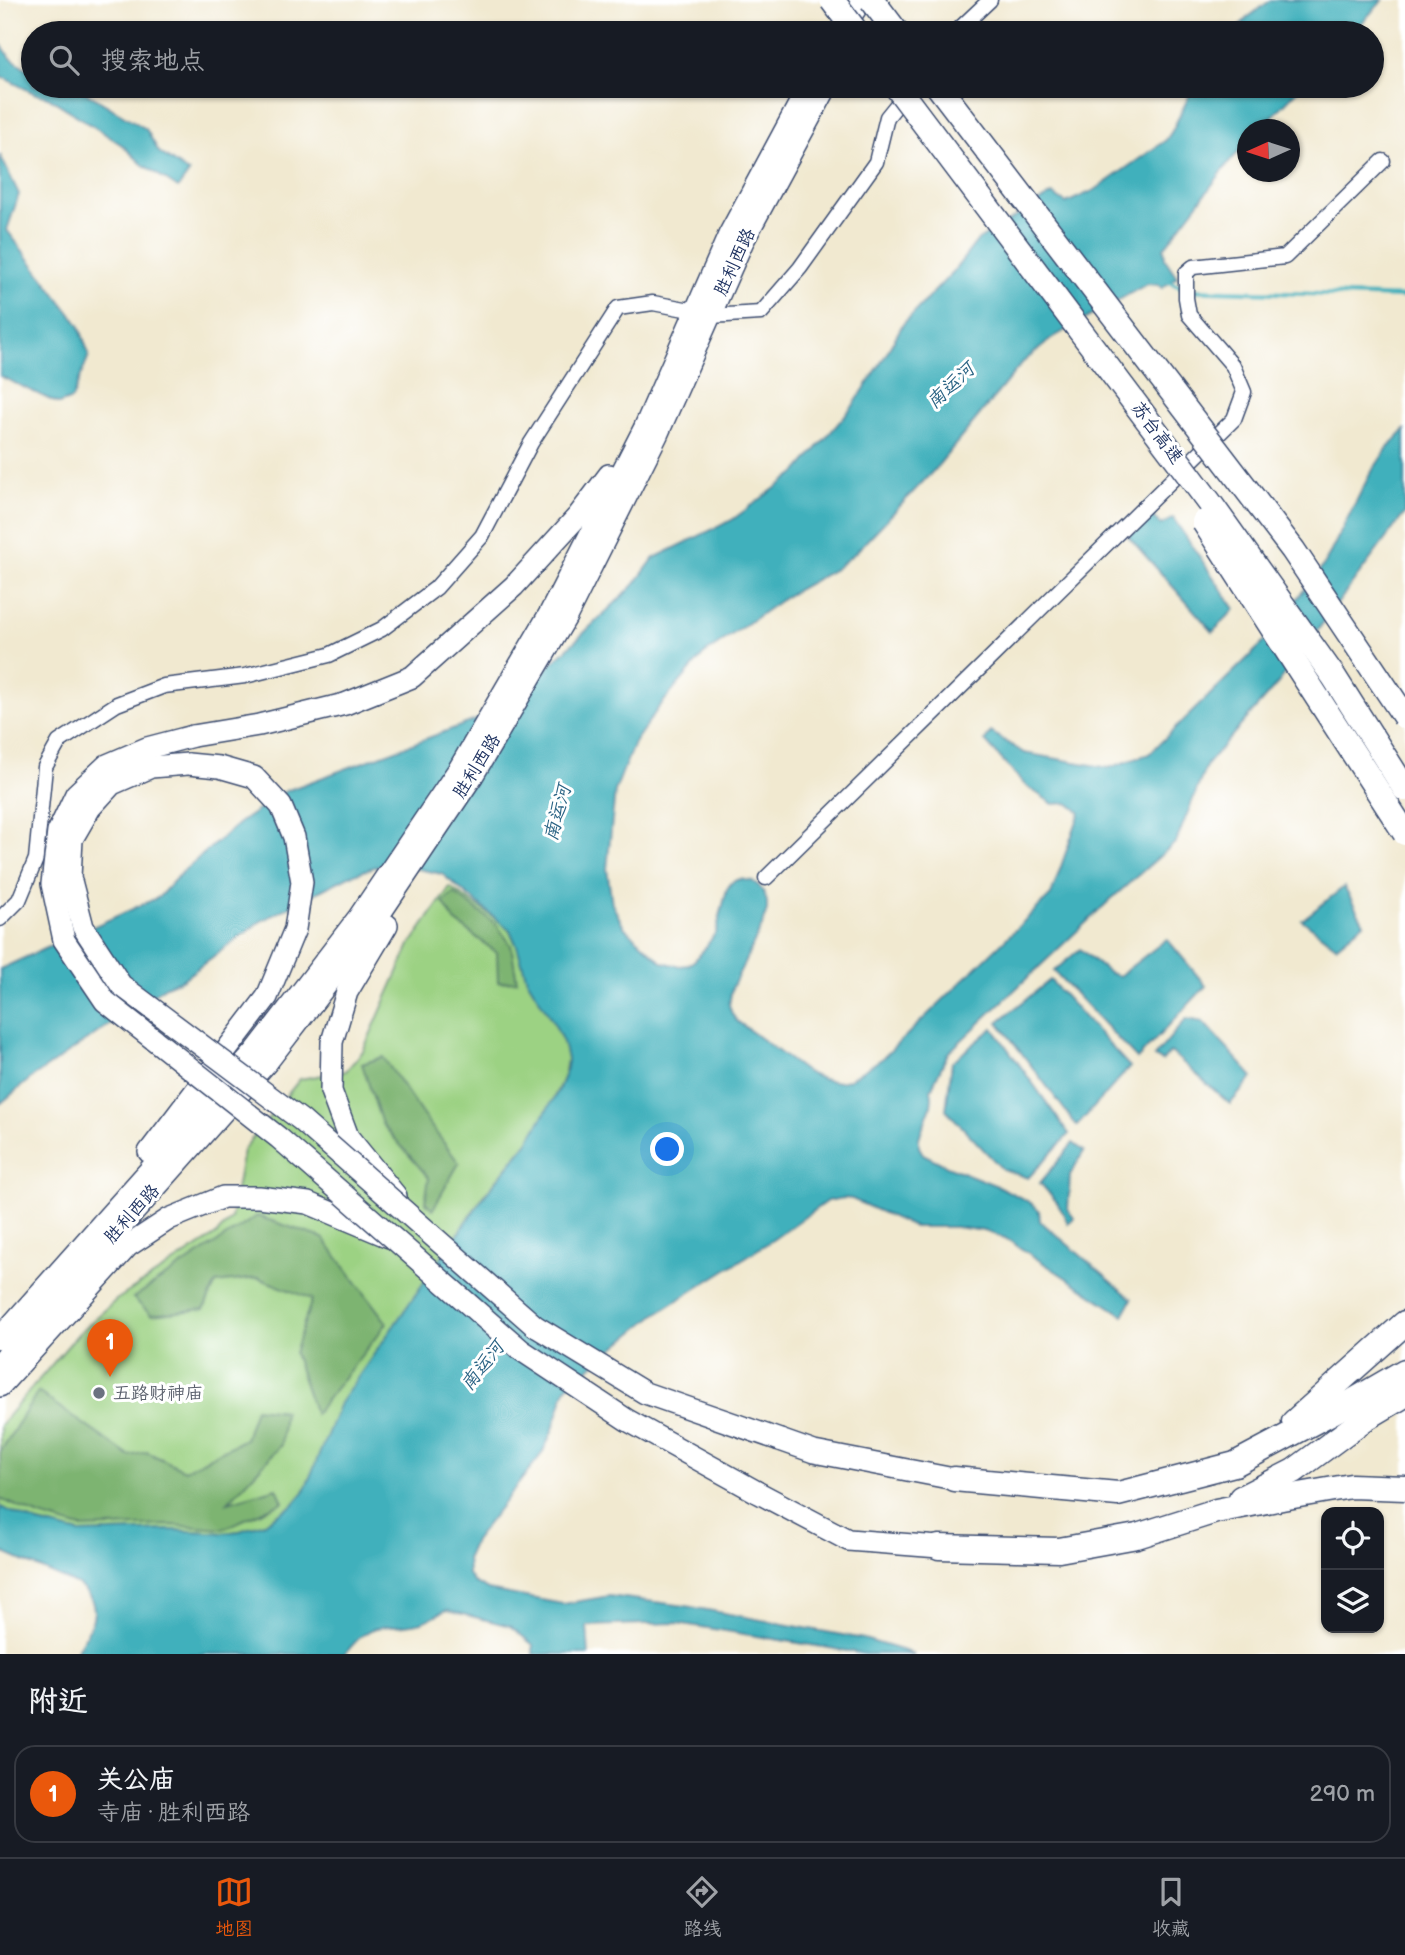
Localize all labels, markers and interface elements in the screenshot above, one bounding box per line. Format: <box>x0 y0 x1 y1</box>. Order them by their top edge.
search box <box>21 21 1384 98</box>
icon: search <box>45 41 83 79</box>
text: 搜索地点 <box>101 46 205 77</box>
north arrow <box>1237 119 1300 182</box>
street label: 胜利西路 <box>710 225 760 299</box>
water label: 南运河 <box>922 356 982 414</box>
street label: 苏台高速 <box>1127 398 1187 468</box>
street label: 胜利西路 <box>449 730 505 802</box>
water label: 南运河 <box>540 780 577 844</box>
your location <box>650 1132 684 1166</box>
street label: 胜利西路 <box>100 1180 164 1248</box>
pin: 1 <box>87 1319 133 1377</box>
water label: 南运河 <box>456 1334 511 1396</box>
place label: 五路财神庙 <box>113 1383 203 1404</box>
marker: 五路财神庙 <box>91 1385 107 1401</box>
map controls <box>1321 1507 1384 1633</box>
button: locate <box>1321 1507 1384 1570</box>
button: layers <box>1321 1570 1384 1633</box>
text: 附近 <box>28 1684 88 1720</box>
text: 关公庙 <box>97 1765 175 1796</box>
text: 1 <box>48 1780 58 1808</box>
text: 290 m <box>1309 1780 1375 1808</box>
text: 寺庙 · 胜利西路 <box>97 1799 250 1827</box>
tab: 地图 <box>215 1873 253 1941</box>
tab: 路线 <box>683 1873 722 1941</box>
tab: 收藏 <box>1152 1873 1190 1941</box>

